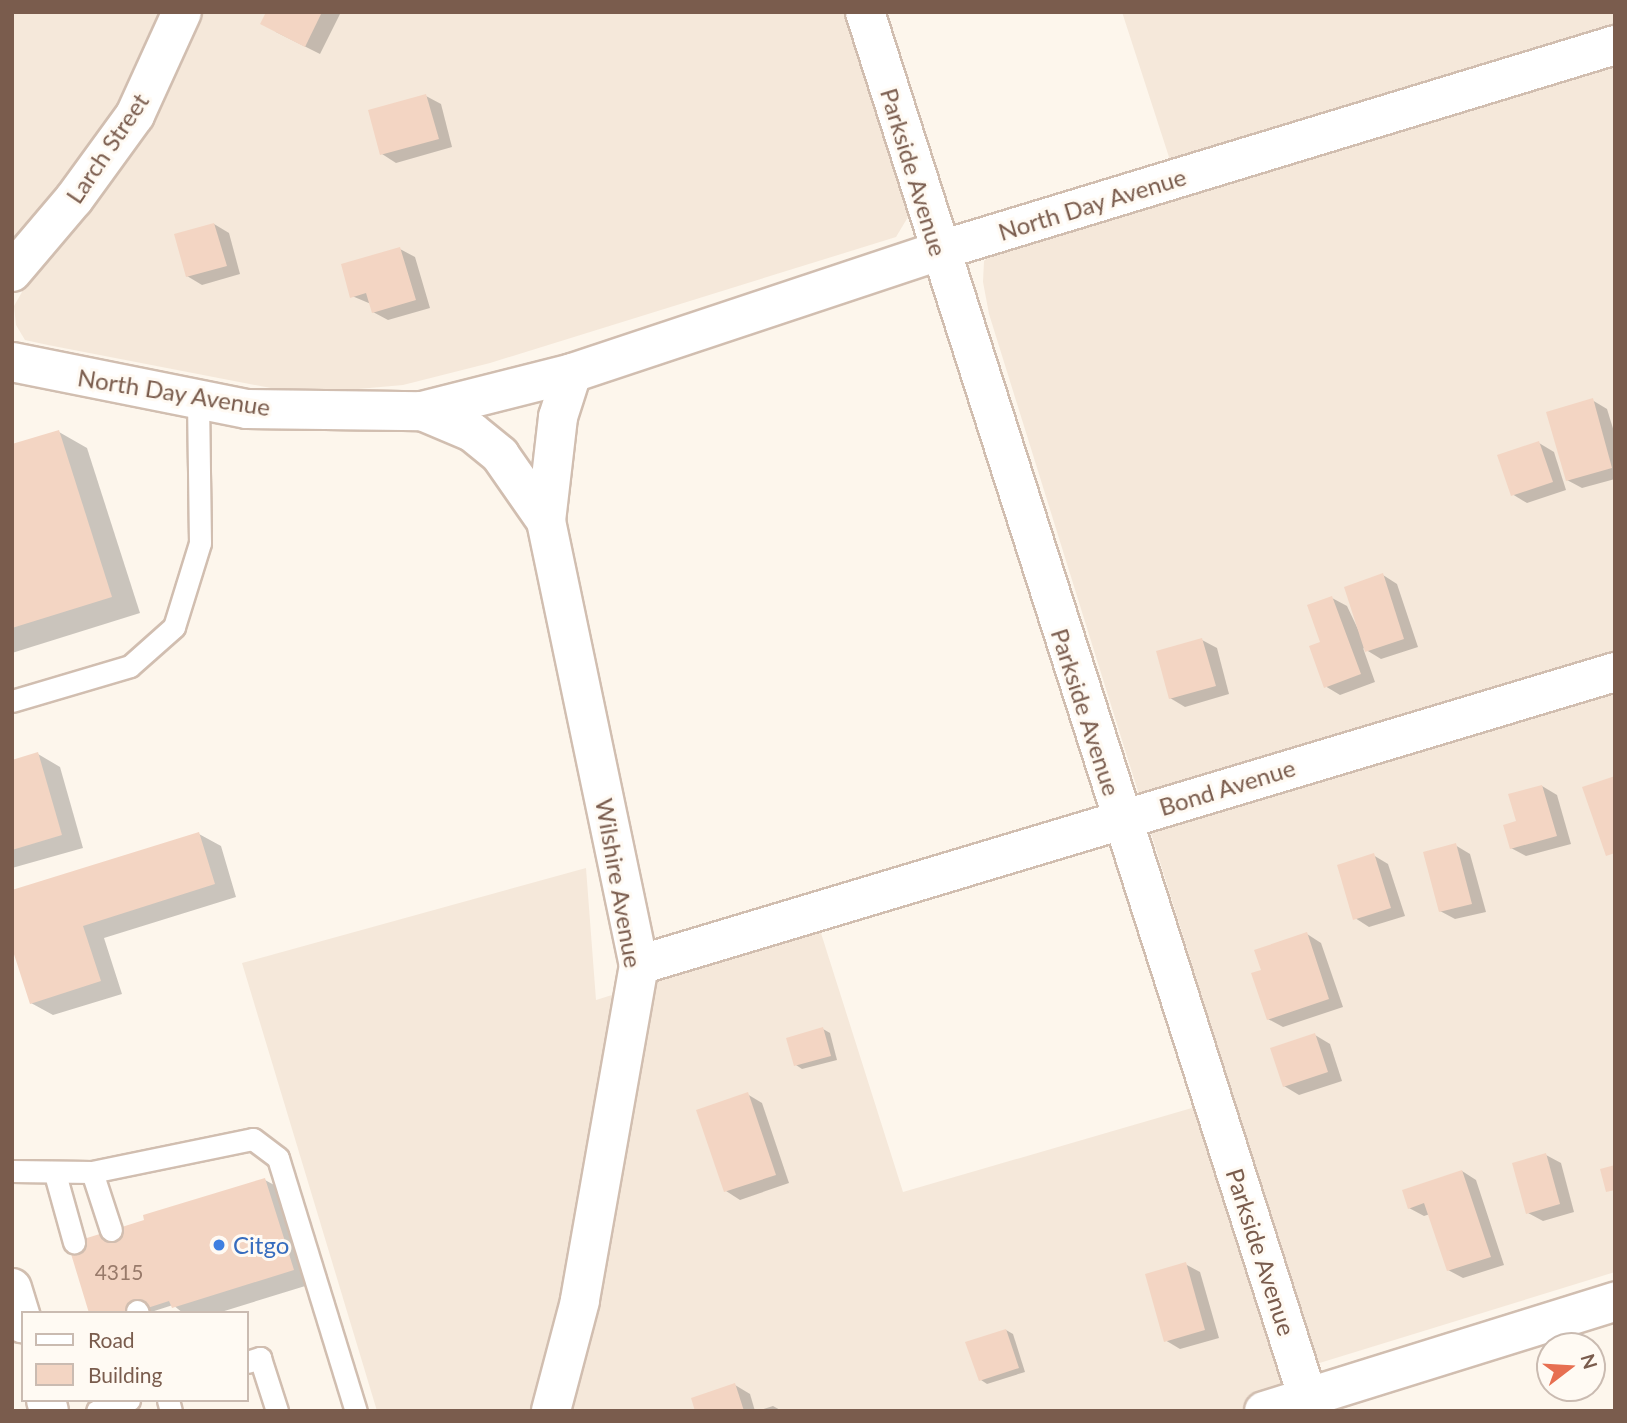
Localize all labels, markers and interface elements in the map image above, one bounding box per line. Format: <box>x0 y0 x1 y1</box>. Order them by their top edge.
street label: Parkside Avenue <box>875 84 953 260</box>
street label: Larch Street <box>60 87 154 209</box>
street label: North Day Avenue <box>994 162 1190 246</box>
street label: North Day Avenue <box>75 362 273 422</box>
street label: Parkside Avenue <box>1045 624 1127 800</box>
street label: Bond Avenue <box>1155 753 1299 821</box>
street label: Wilshire Avenue <box>590 796 648 970</box>
street label: Parkside Avenue <box>1220 1164 1302 1340</box>
place label: Citgo <box>233 1231 289 1259</box>
marker: Citgo <box>211 1237 227 1253</box>
house number: 4315 <box>95 1259 143 1285</box>
legend <box>21 1311 248 1402</box>
text: Road <box>88 1327 135 1352</box>
north arrow <box>1536 1332 1606 1402</box>
text: N <box>1577 1351 1603 1372</box>
text: Building <box>88 1362 163 1387</box>

